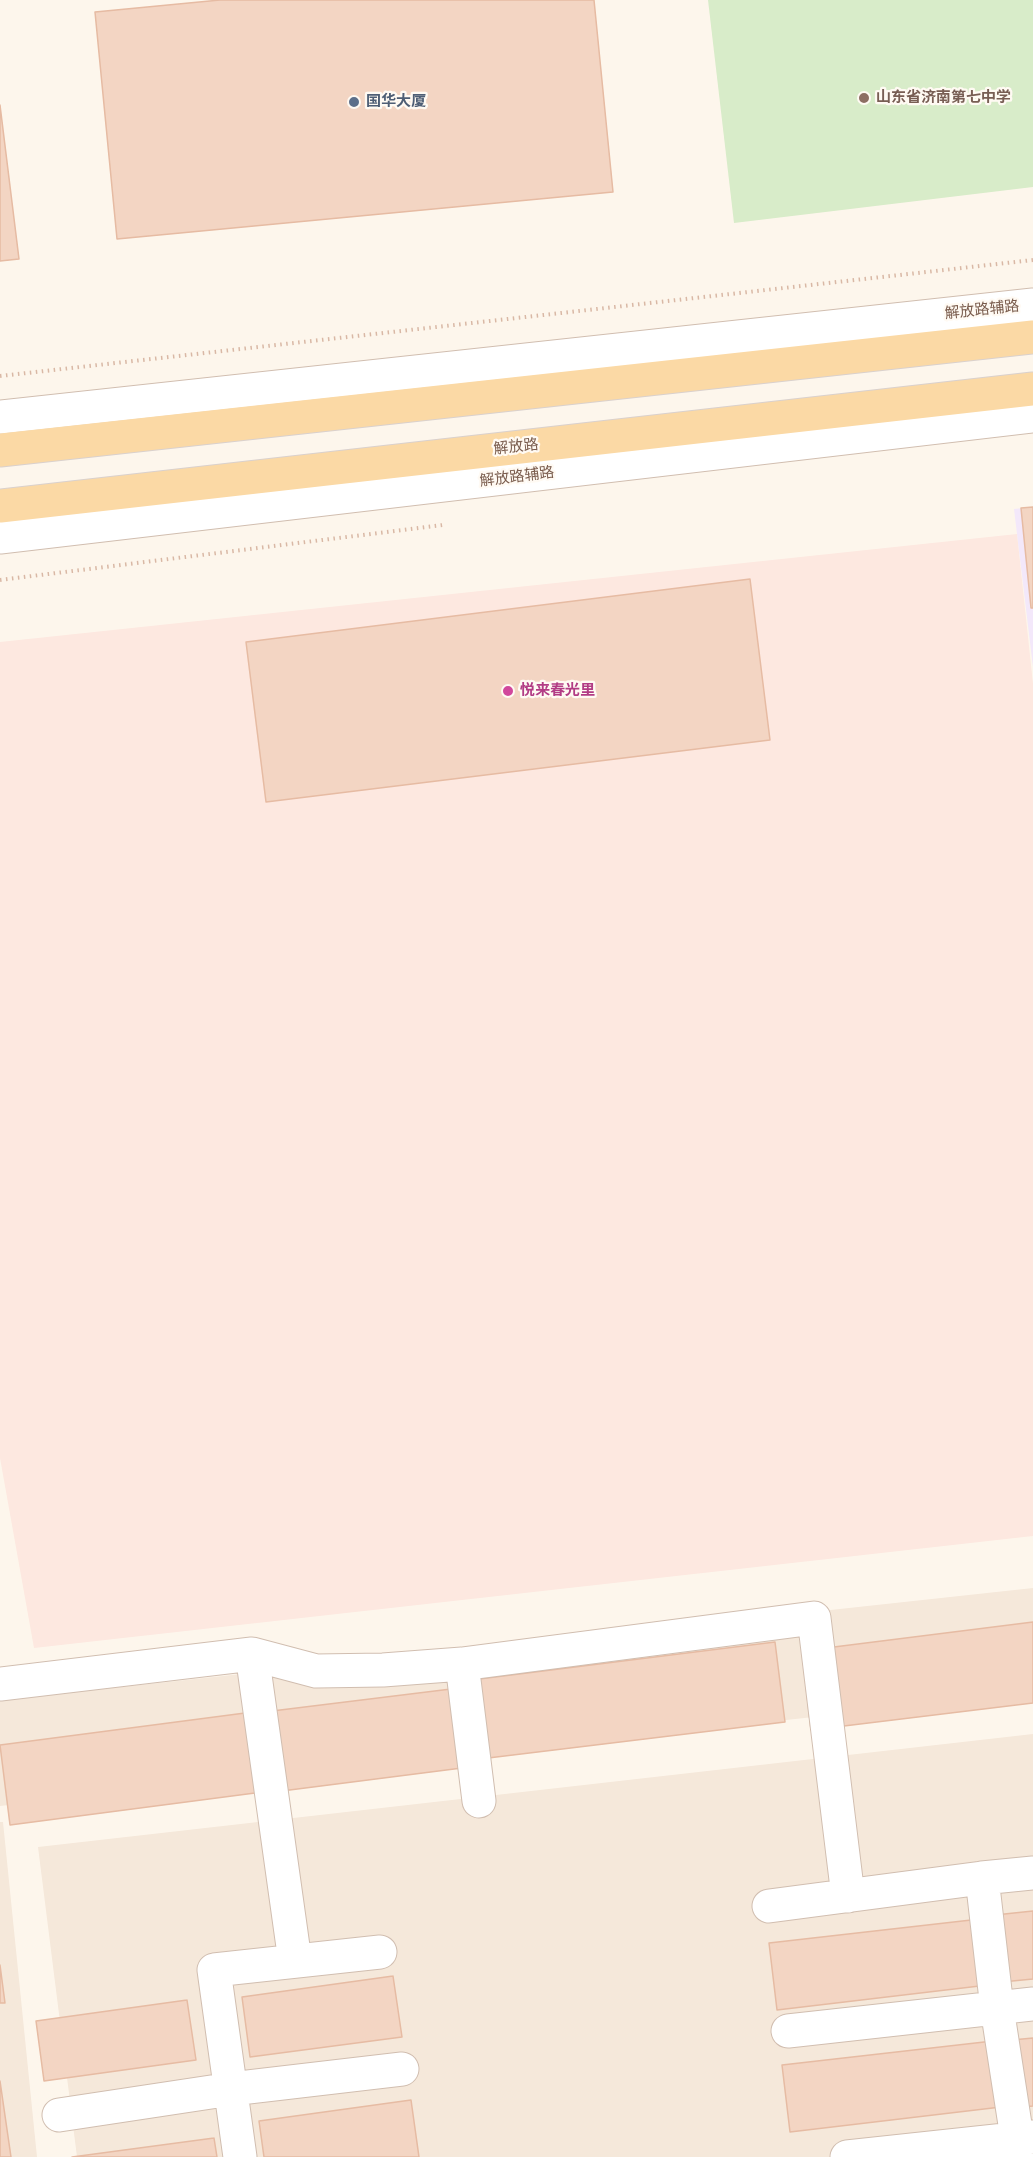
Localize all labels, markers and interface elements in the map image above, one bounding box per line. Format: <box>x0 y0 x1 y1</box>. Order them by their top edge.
place label: 山东省济南第七中学 <box>876 89 1011 107</box>
marker: 山东省济南第七中学 <box>857 91 871 105</box>
place label: 国华大厦 <box>366 93 426 111</box>
marker: 国华大厦 <box>347 95 361 109</box>
street label: 解放路辅路 <box>944 297 1020 323</box>
street label: 解放路 <box>493 436 539 458</box>
street label: 解放路辅路 <box>479 463 555 491</box>
place label: 悦来春光里 <box>520 682 595 700</box>
marker: 悦来春光里 <box>501 684 515 698</box>

